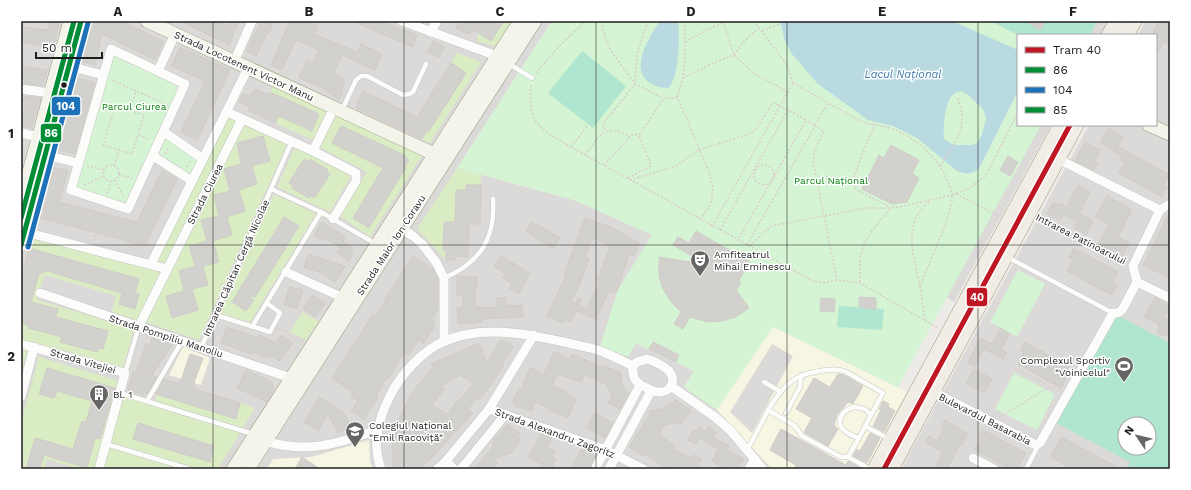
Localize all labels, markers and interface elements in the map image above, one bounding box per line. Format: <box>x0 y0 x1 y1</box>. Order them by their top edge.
text: A <box>114 4 123 19</box>
text: B <box>305 4 314 19</box>
text: C <box>496 4 505 19</box>
text: D <box>686 4 696 19</box>
text: E <box>878 4 886 19</box>
text: F <box>1069 4 1077 19</box>
street label: Strada Locotenent Victor Manu <box>173 29 315 103</box>
scale bar <box>36 34 102 60</box>
legend <box>1017 34 1157 126</box>
text: 50 m <box>42 41 72 55</box>
text: Tram 40 <box>1053 43 1101 57</box>
text: 86 <box>1053 63 1068 77</box>
water label: Lacul Național <box>864 68 942 81</box>
unlabelled marker <box>59 80 69 90</box>
text: 104 <box>1053 83 1072 97</box>
line badge: 104 <box>51 96 81 116</box>
text: 104 <box>57 100 75 113</box>
park label: Parcul Ciurea <box>102 101 167 112</box>
text: 85 <box>1053 103 1067 117</box>
line badge: 86 <box>40 123 62 143</box>
text: 1 <box>8 126 14 141</box>
text: 86 <box>44 127 58 140</box>
street label: Strada Ciurea <box>185 162 225 226</box>
park label: Parcul Național <box>794 175 868 186</box>
street label: Strada Maior Ion Coravu <box>354 193 428 297</box>
street label: Intrarea Căpitan Cergă Nicolae <box>201 198 271 338</box>
street label: Intrarea Patinoarului <box>1034 211 1128 267</box>
theatre icon: Amfiteatrul Mihai Eminescu <box>689 249 711 277</box>
place label: Amfiteatrul Mihai Eminescu <box>714 249 791 272</box>
line badge: 40 <box>966 287 988 307</box>
text: 40 <box>970 291 984 304</box>
street label: Strada Pompiliu Manoliu <box>108 312 224 360</box>
street label: Strada Vitejiei <box>49 346 117 376</box>
text: 2 <box>7 349 15 364</box>
place label: Complexul Sportiv "Voinicelul" <box>1021 355 1111 378</box>
sports icon: Complexul Sportiv "Voinicelul" <box>1113 355 1135 383</box>
building icon: Bl. 1 <box>88 383 110 411</box>
place label: Bl. 1 <box>113 389 132 400</box>
street label: Bulevardul Basarabia <box>937 391 1033 447</box>
street label: Strada Alexandru Zagoritz <box>494 406 616 460</box>
north arrow <box>1117 416 1157 456</box>
school or university icon: Colegiul Național "Emil Racoviță" <box>344 420 366 448</box>
place label: Colegiul Național "Emil Racoviță" <box>369 420 451 443</box>
text: N <box>1122 423 1137 438</box>

